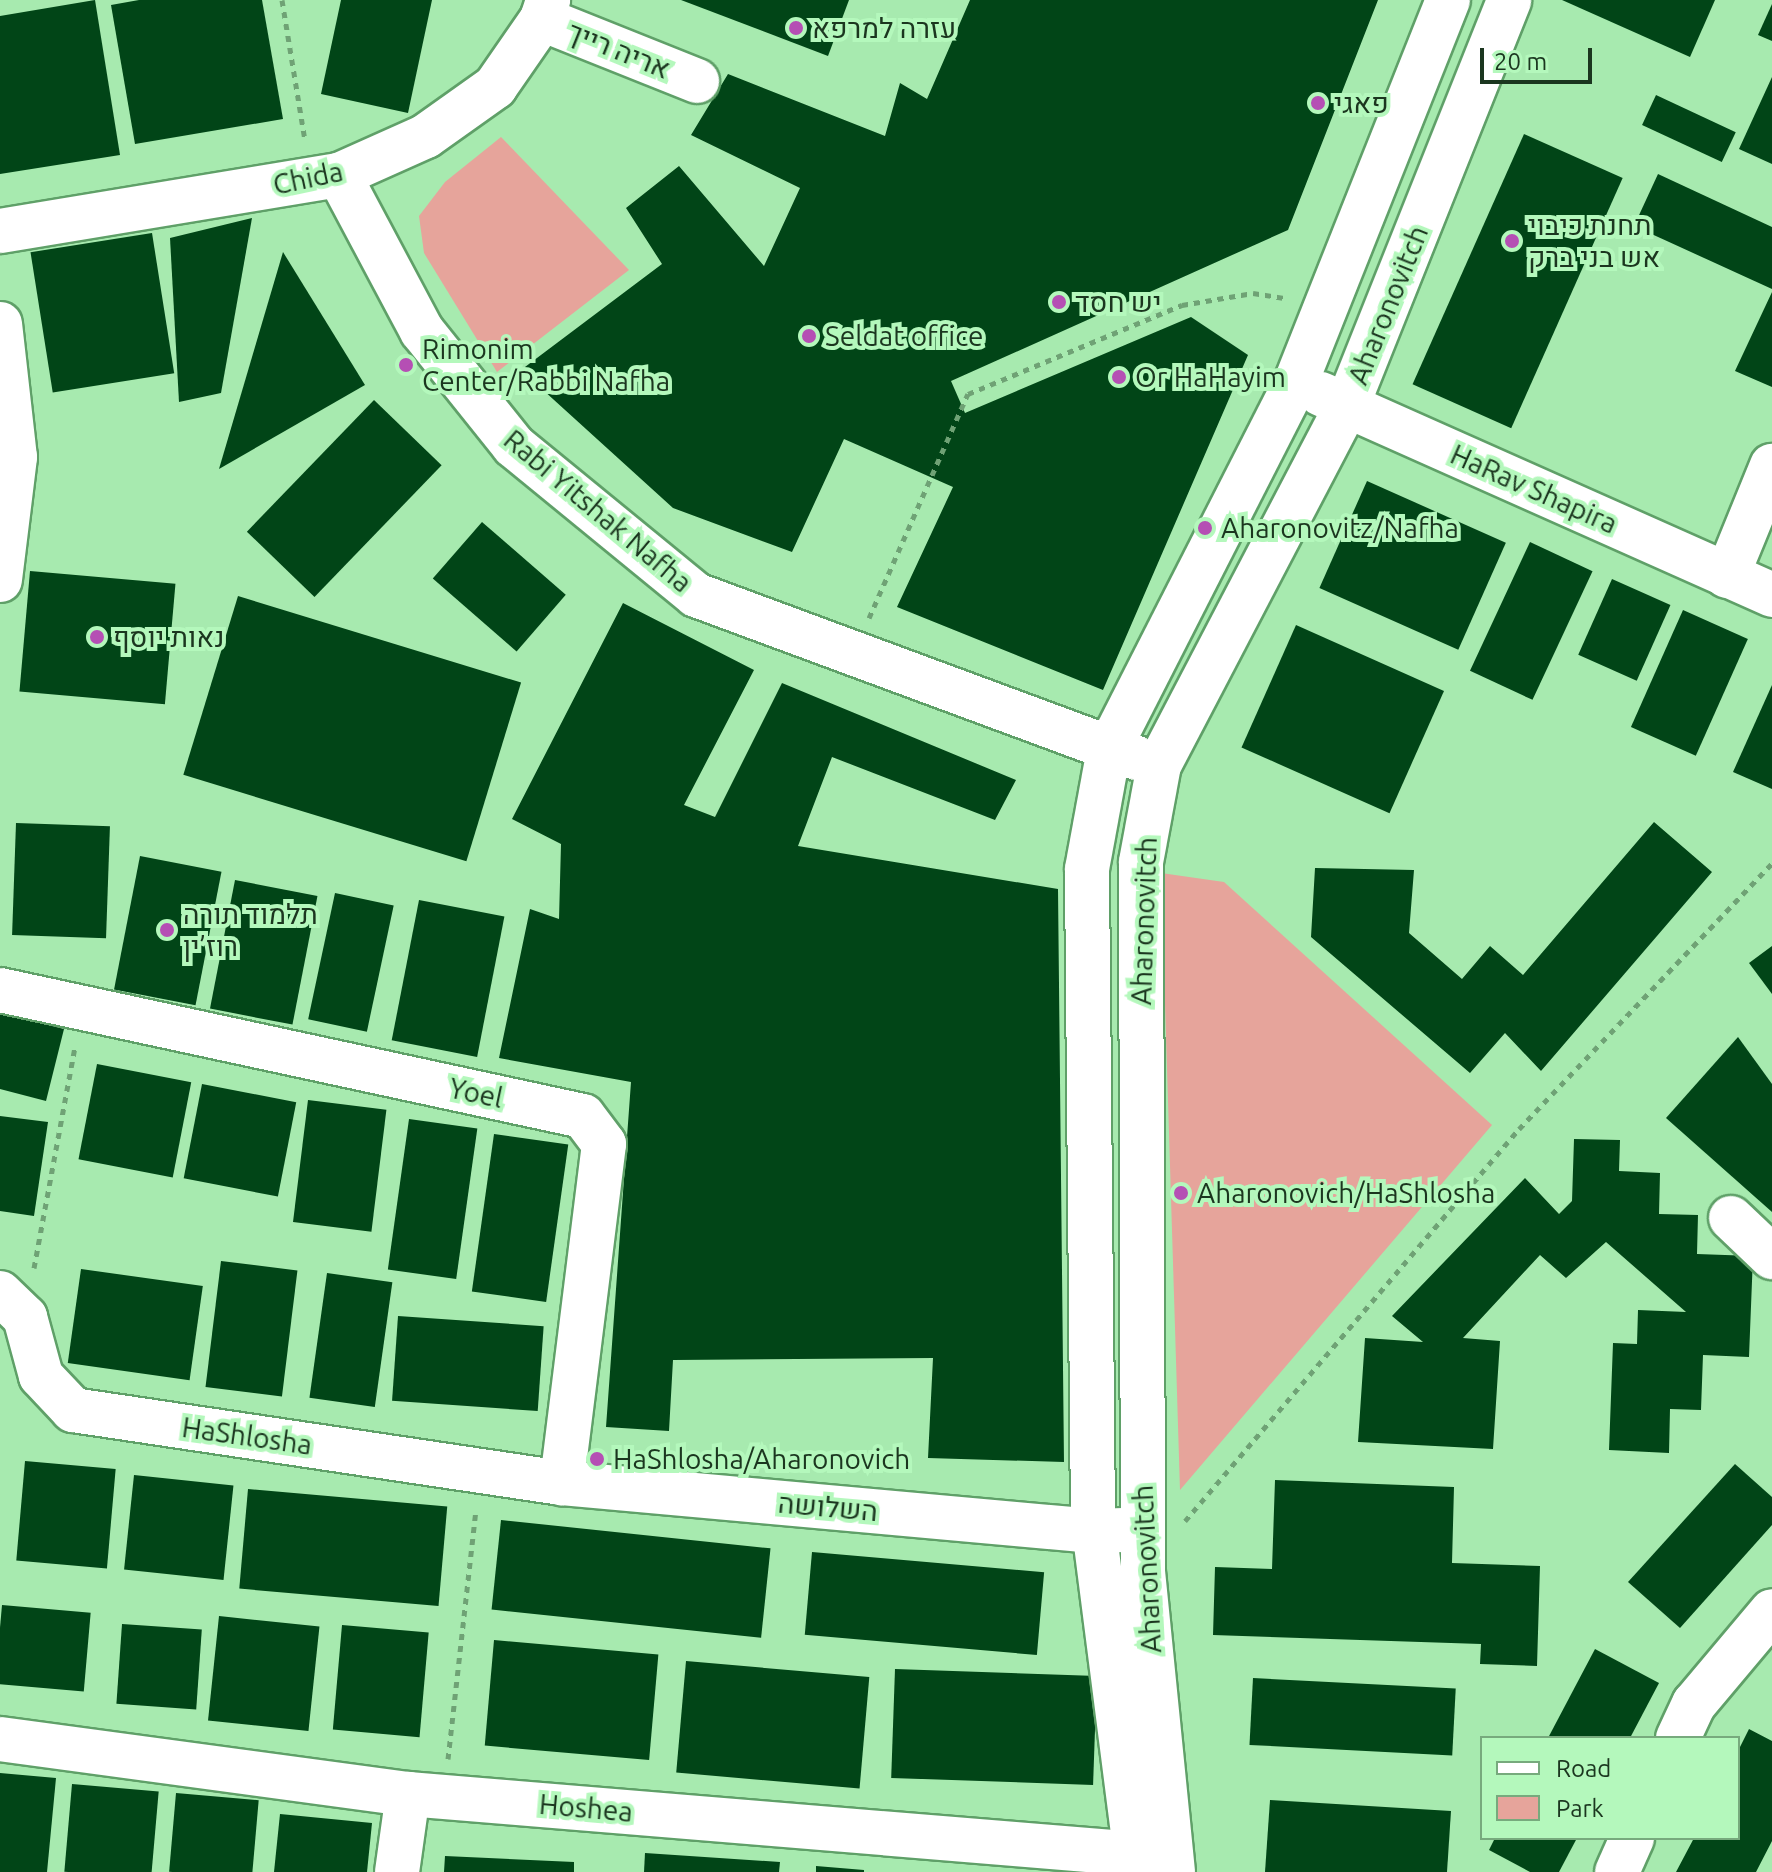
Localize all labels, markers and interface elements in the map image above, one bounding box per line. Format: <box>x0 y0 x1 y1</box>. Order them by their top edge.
place label: עזרה למרפא <box>812 11 956 45</box>
street label: אריה רייך <box>563 14 675 86</box>
marker: עזרה למרפא <box>787 19 805 37</box>
scale bar <box>1484 32 1596 82</box>
text: 20 m <box>1494 48 1547 75</box>
place label: פאגי <box>1334 86 1389 120</box>
marker: פאגי <box>1309 94 1327 112</box>
street label: Chida <box>270 154 346 202</box>
place label: תחנת כיבוי אש בני ברק <box>1528 208 1660 274</box>
street label: Aharonovitch <box>1341 221 1435 389</box>
marker: תחנת כיבוי אש בני ברק <box>1503 232 1521 250</box>
place label: יש חסד <box>1075 285 1162 319</box>
marker: יש חסד <box>1050 293 1068 311</box>
place label: Seldat office <box>825 319 984 353</box>
marker: Seldat office <box>800 327 818 345</box>
place label: Rimonim Center/Rabbi Nafha <box>422 332 670 398</box>
marker: Rimonim Center/Rabbi Nafha <box>397 356 415 374</box>
place label: Or HaHayim <box>1135 360 1286 394</box>
marker: Or HaHayim <box>1110 368 1128 386</box>
street label: Rabi Yitshak Nafha <box>497 423 699 599</box>
street label: HaRav Shapira <box>1445 437 1623 541</box>
place label: Aharonovitz/Nafha <box>1221 511 1459 545</box>
marker: Aharonovitz/Nafha <box>1196 519 1214 537</box>
place label: נאות יוסף <box>113 620 224 654</box>
marker: נאות יוסף <box>88 628 106 646</box>
street label: Aharonovitch <box>1124 836 1164 1006</box>
place label: תלמוד תורה רוז’ין <box>183 897 318 963</box>
marker: תלמוד תורה רוז’ין <box>158 921 176 939</box>
street label: Yoel <box>446 1071 506 1115</box>
place label: Aharonovich/HaShlosha <box>1197 1176 1495 1210</box>
marker: Aharonovich/HaShlosha <box>1172 1184 1190 1202</box>
street label: HaShlosha <box>180 1410 314 1462</box>
place label: HaShlosha/Aharonovich <box>613 1442 910 1476</box>
marker: HaShlosha/Aharonovich <box>588 1450 606 1468</box>
street label: Aharonovitch <box>1126 1484 1168 1654</box>
street label: השלושה <box>777 1486 879 1528</box>
legend <box>1480 1736 1740 1840</box>
text: Road <box>1556 1755 1611 1782</box>
street label: Hoshea <box>538 1787 634 1829</box>
text: Park <box>1556 1795 1604 1822</box>

